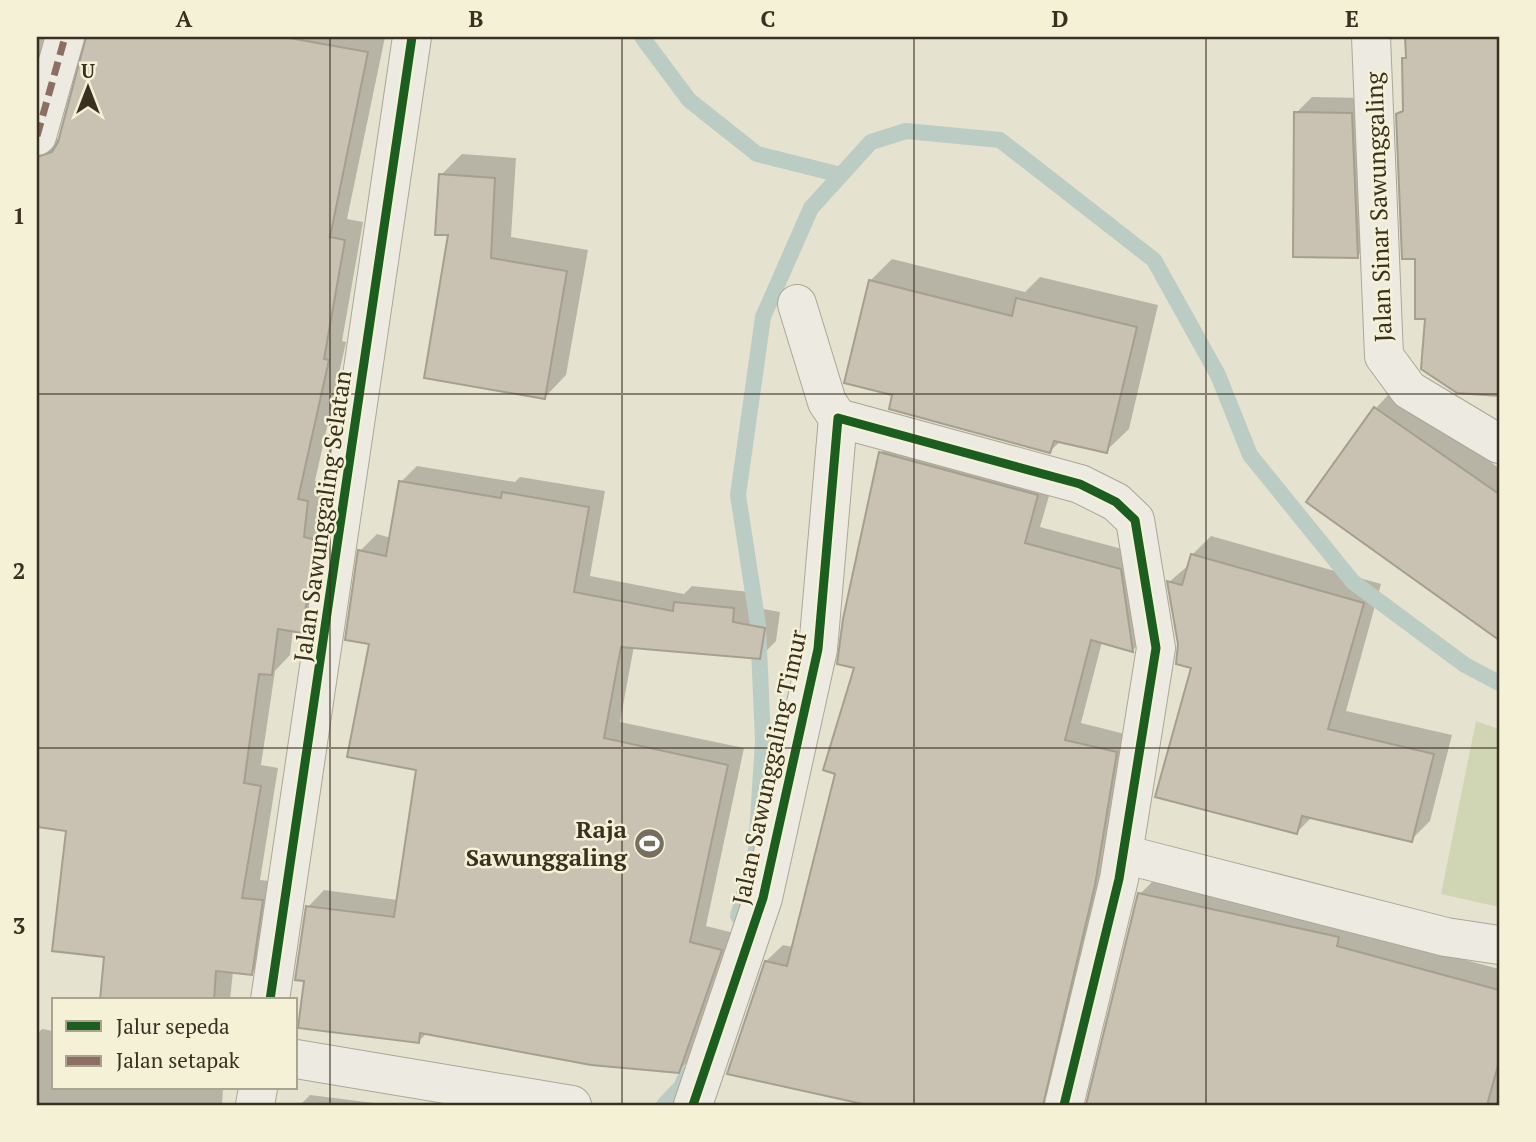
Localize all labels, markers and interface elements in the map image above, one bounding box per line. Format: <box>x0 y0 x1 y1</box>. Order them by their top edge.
text: A <box>176 3 193 34</box>
text: B <box>469 3 484 34</box>
text: C <box>761 3 776 34</box>
text: D <box>1052 3 1069 34</box>
text: E <box>1345 3 1359 34</box>
north arrow <box>52 52 122 122</box>
text: U <box>81 58 95 83</box>
street label: Jalan Sinar Sawunggaling <box>1357 71 1399 343</box>
text: 1 <box>13 200 26 231</box>
street label: Jalan Sawunggaling Selatan <box>286 368 358 664</box>
text: 2 <box>13 555 26 586</box>
street label: Jalan Sawunggaling Timur <box>724 626 814 908</box>
place label: Raja Sawunggaling <box>466 813 628 873</box>
sports icon: Raja Sawunggaling <box>633 826 667 860</box>
text: 3 <box>13 910 26 941</box>
legend <box>52 998 298 1090</box>
text: Jalur sepeda <box>116 1012 230 1040</box>
text: Jalan setapak <box>116 1046 240 1074</box>

